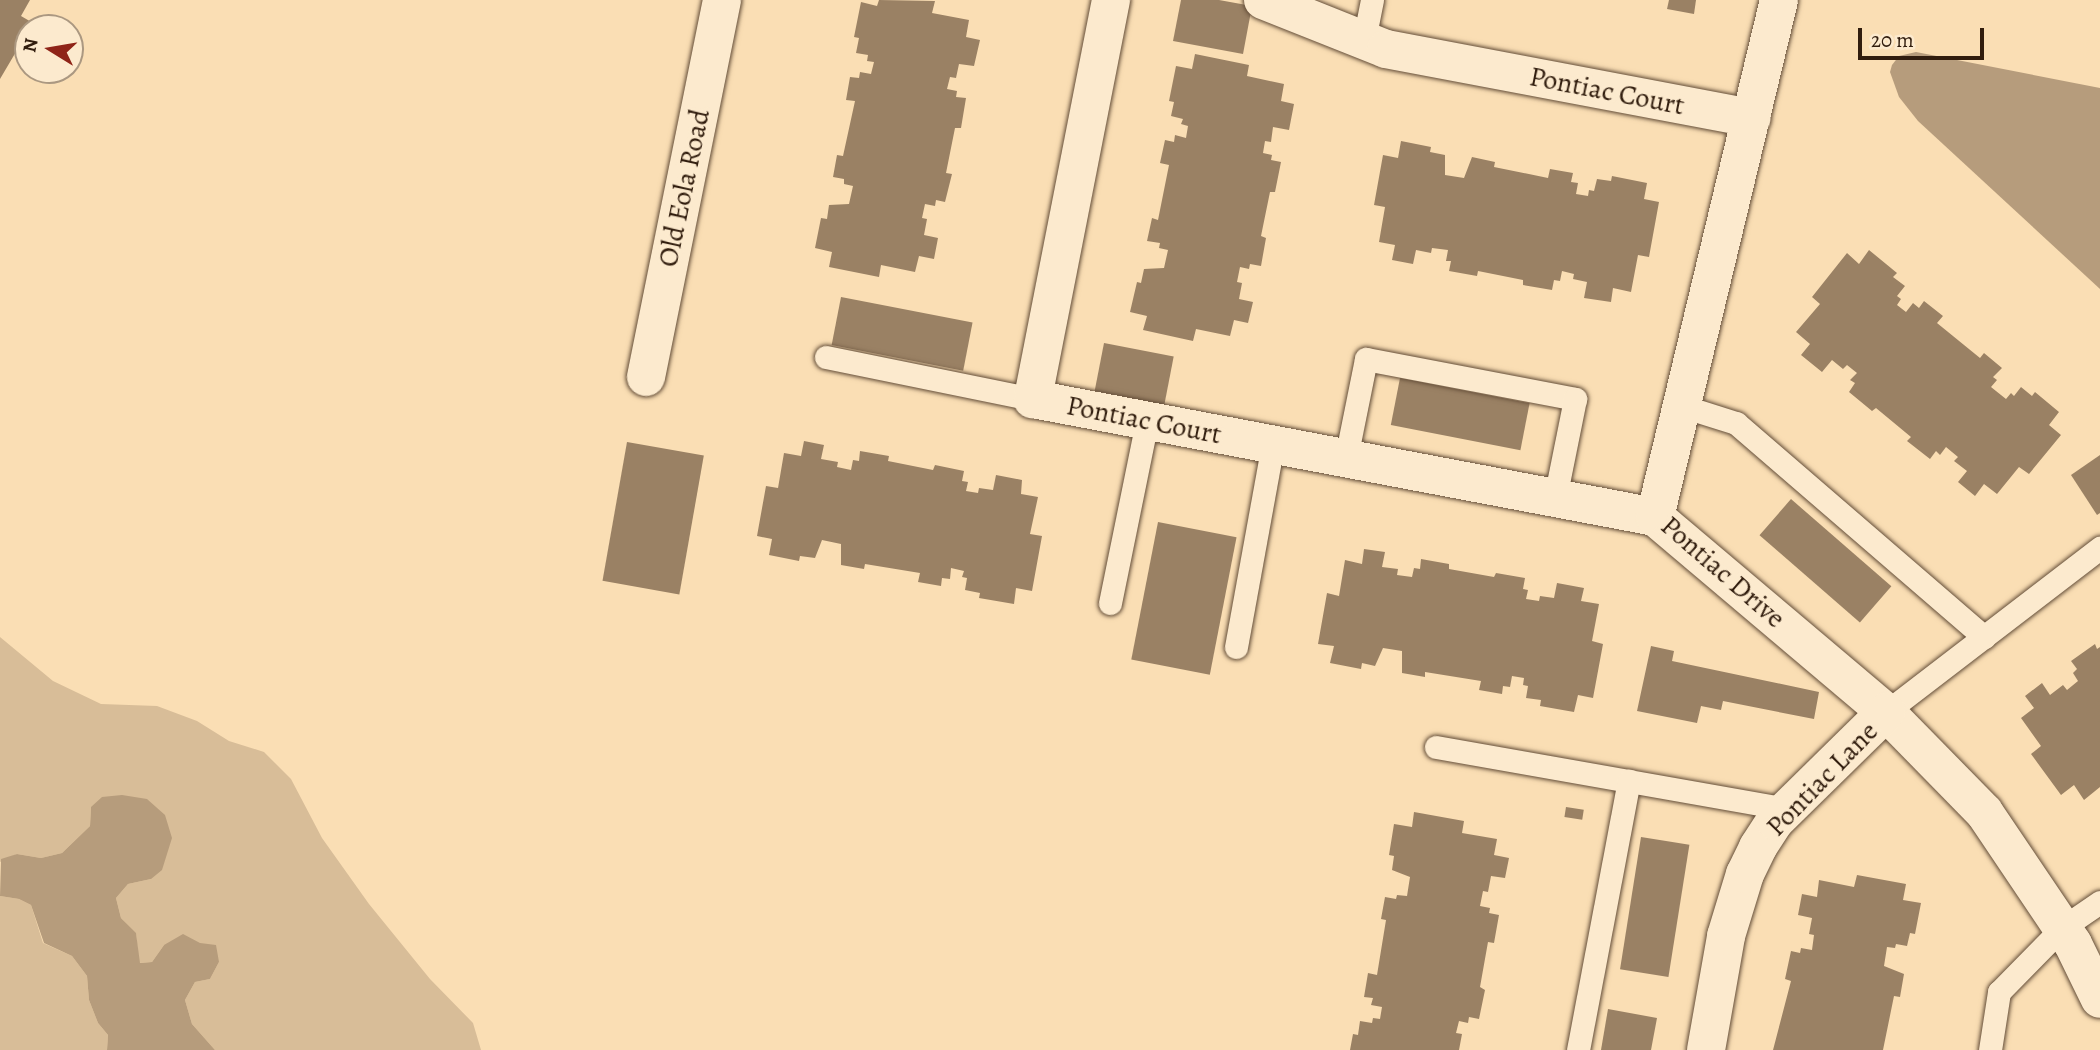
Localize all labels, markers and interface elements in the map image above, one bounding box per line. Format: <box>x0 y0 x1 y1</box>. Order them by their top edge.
north arrow <box>14 14 84 84</box>
scale bar <box>1862 14 1988 58</box>
text: 20 m <box>1871 26 1914 54</box>
text: N <box>16 36 44 55</box>
street label: Pontiac Court <box>1527 60 1687 122</box>
street label: Old Eola Road <box>651 106 717 270</box>
street label: Pontiac Court <box>1064 389 1224 451</box>
street label: Pontiac Drive <box>1654 509 1792 635</box>
street label: Pontiac Lane <box>1759 715 1885 843</box>

